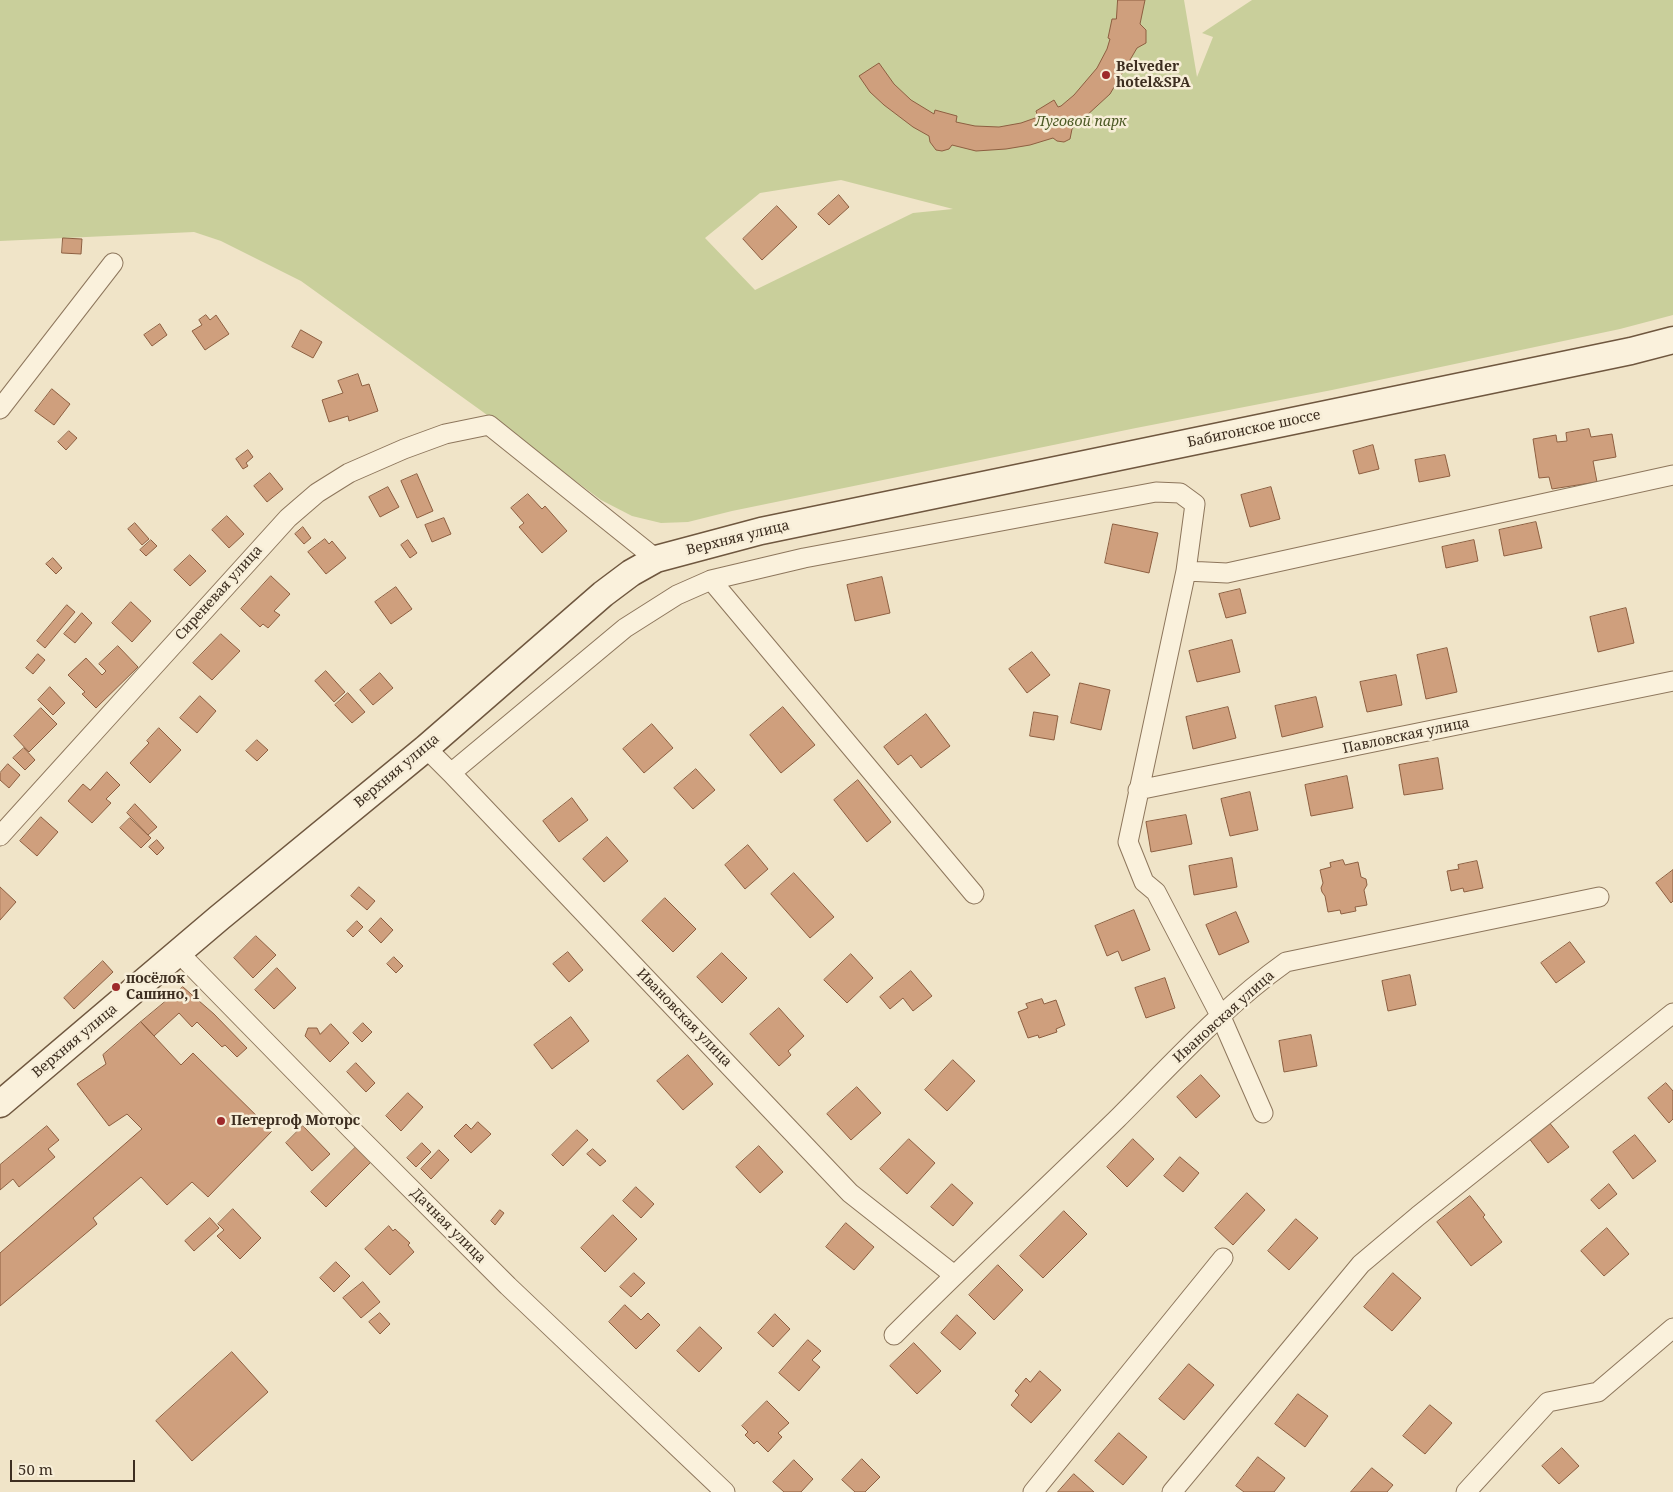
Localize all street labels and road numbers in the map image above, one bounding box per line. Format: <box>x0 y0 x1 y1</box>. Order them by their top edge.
street label: Бабигонское шоссе <box>1186 407 1322 451</box>
street label: Верхняя улица <box>685 517 791 559</box>
street label: Сиреневая улица <box>172 542 266 644</box>
street label: Павловская улица <box>1341 714 1471 758</box>
street label: Верхняя улица <box>351 731 443 811</box>
street label: Ивановская улица <box>633 965 735 1071</box>
street label: Ивановская улица <box>1170 967 1278 1067</box>
street label: Верхняя улица <box>29 1001 121 1081</box>
street label: Дачная улица <box>407 1185 489 1267</box>

